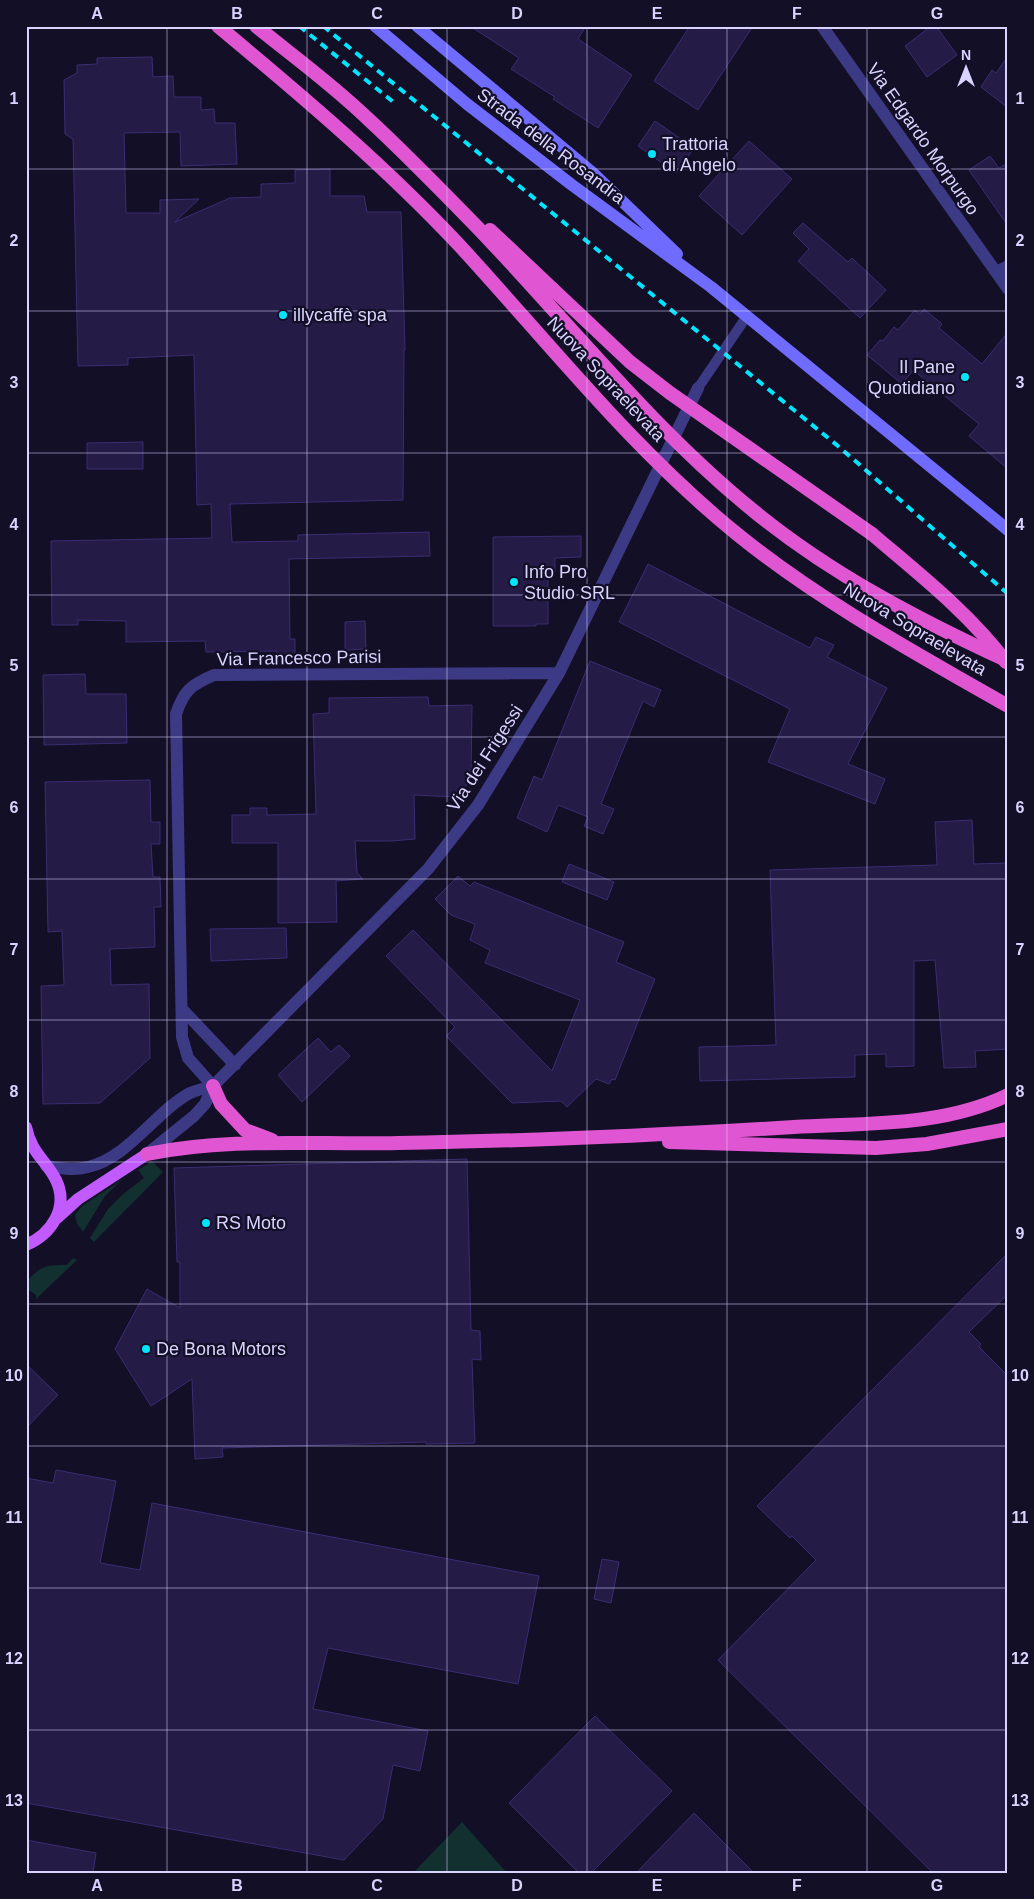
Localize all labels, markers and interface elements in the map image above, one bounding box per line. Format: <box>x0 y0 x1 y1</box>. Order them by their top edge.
text: A <box>91 5 103 22</box>
text: B <box>231 5 243 22</box>
text: C <box>371 5 383 22</box>
text: D <box>511 5 523 22</box>
text: E <box>652 5 663 22</box>
text: F <box>792 5 802 22</box>
text: G <box>931 5 943 22</box>
north arrow <box>942 42 992 92</box>
text: N <box>961 47 971 63</box>
street label: Via Edgardo Morpurgo <box>863 59 983 219</box>
street label: Strada della Rosandra <box>473 84 629 208</box>
text: 1 <box>10 90 19 107</box>
text: 1 <box>1016 90 1025 107</box>
place label: Trattoria di Angelo <box>662 134 736 175</box>
marker: Trattoria di Angelo <box>646 148 658 160</box>
text: 2 <box>10 232 19 249</box>
text: 2 <box>1016 232 1025 249</box>
place label: illycaffè spa <box>293 305 388 325</box>
marker: illycaffè spa <box>277 309 289 321</box>
street label: Nuova Sopraelevata <box>543 313 670 446</box>
place label: Il Pane Quotidiano <box>868 357 955 398</box>
marker: Il Pane Quotidiano <box>959 371 971 383</box>
text: 3 <box>10 374 19 391</box>
text: 3 <box>1016 374 1025 391</box>
text: 4 <box>10 516 19 533</box>
text: 4 <box>1016 516 1025 533</box>
place label: Info Pro Studio SRL <box>524 562 615 603</box>
marker: Info Pro Studio SRL <box>508 576 520 588</box>
street label: Nuova Sopraelevata <box>840 578 991 680</box>
street label: Via Francesco Parisi <box>216 647 382 669</box>
text: 5 <box>10 657 19 674</box>
text: 5 <box>1016 657 1025 674</box>
street label: Via dei Frigessi <box>443 701 527 815</box>
text: 6 <box>10 799 19 816</box>
text: 6 <box>1016 799 1025 816</box>
text: 7 <box>10 941 19 958</box>
text: 7 <box>1016 941 1025 958</box>
text: 8 <box>10 1083 19 1100</box>
text: 8 <box>1016 1083 1025 1100</box>
place label: RS Moto <box>216 1213 286 1233</box>
marker: RS Moto <box>200 1217 212 1229</box>
text: 9 <box>10 1225 19 1242</box>
text: 9 <box>1016 1225 1025 1242</box>
place label: De Bona Motors <box>156 1339 286 1359</box>
marker: De Bona Motors <box>140 1343 152 1355</box>
text: 10 <box>5 1367 23 1384</box>
text: 10 <box>1011 1367 1029 1384</box>
text: 11 <box>6 1509 23 1526</box>
text: 11 <box>1012 1509 1029 1526</box>
text: 12 <box>5 1650 23 1667</box>
text: 12 <box>1011 1650 1029 1667</box>
text: 13 <box>5 1792 23 1809</box>
text: 13 <box>1011 1792 1029 1809</box>
text: A <box>91 1877 103 1894</box>
text: B <box>231 1877 243 1894</box>
text: C <box>371 1877 383 1894</box>
text: D <box>511 1877 523 1894</box>
text: E <box>652 1877 663 1894</box>
text: F <box>792 1877 802 1894</box>
text: G <box>931 1877 943 1894</box>

